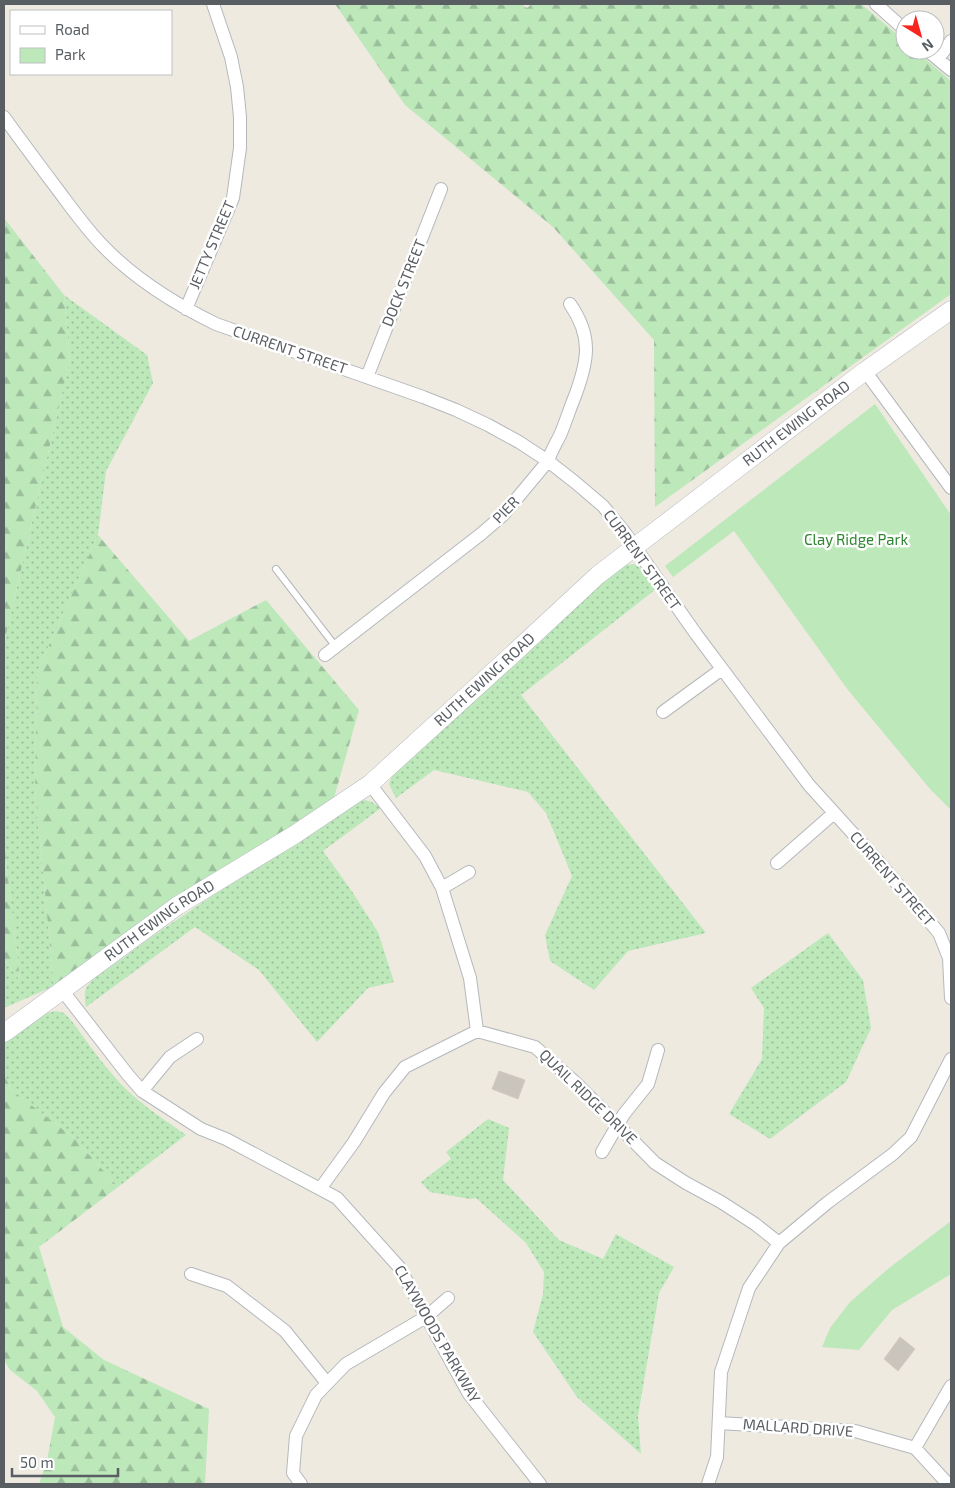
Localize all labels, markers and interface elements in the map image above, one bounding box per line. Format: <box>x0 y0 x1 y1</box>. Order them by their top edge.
legend <box>10 10 172 75</box>
north arrow <box>895 10 945 60</box>
text: Road <box>55 20 90 38</box>
text: N <box>919 36 937 56</box>
text: Park <box>55 45 86 63</box>
street label: JETTY STREET <box>184 197 238 292</box>
street label: DOCK STREET <box>377 236 429 329</box>
street label: CURRENT STREET <box>231 321 350 377</box>
street label: RUTH EWING ROAD <box>739 376 853 469</box>
street label: PIER <box>488 492 522 527</box>
street label: CURRENT STREET <box>600 506 685 613</box>
park label: Clay Ridge Park <box>804 530 908 548</box>
street label: RUTH EWING ROAD <box>430 628 538 729</box>
street label: CURRENT STREET <box>847 827 939 930</box>
street label: RUTH EWING ROAD <box>101 875 217 964</box>
street label: QUAIL RIDGE DRIVE <box>535 1045 641 1148</box>
street label: CLAYWOODS PARKWAY <box>391 1261 485 1406</box>
street label: MALLARD DRIVE <box>742 1414 854 1440</box>
scale bar <box>12 1446 119 1478</box>
text: 50 m <box>20 1453 54 1471</box>

